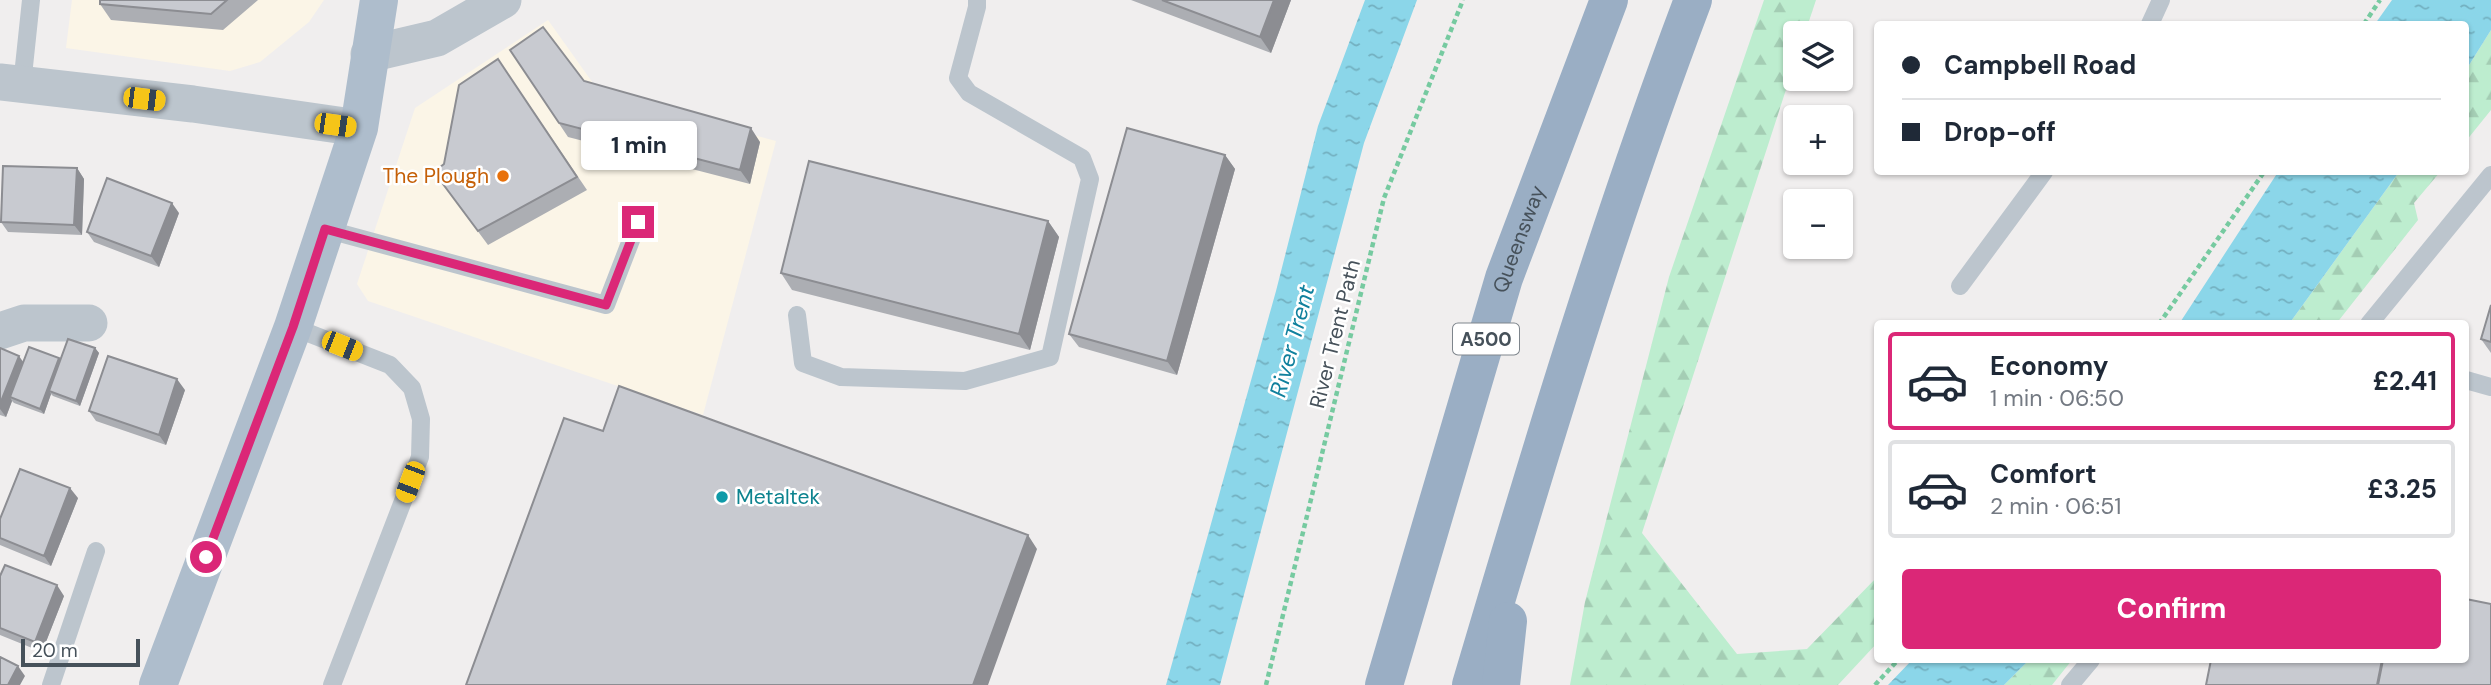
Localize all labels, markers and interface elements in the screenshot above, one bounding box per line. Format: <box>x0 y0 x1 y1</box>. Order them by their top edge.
map controls <box>1783 21 1853 259</box>
button: layers <box>1783 21 1853 91</box>
text: Campbell Road <box>1944 48 2136 82</box>
car <box>122 86 167 112</box>
button: + <box>1783 105 1853 175</box>
car <box>313 112 358 138</box>
text: Drop-off <box>1944 115 2056 149</box>
callout: 1 min <box>580 120 696 170</box>
text: 1 min <box>611 130 667 160</box>
place label: The Plough <box>382 162 489 190</box>
marker: The Plough <box>495 168 511 184</box>
street label: Queensway <box>1486 181 1552 296</box>
button: − <box>1783 189 1853 259</box>
route end <box>622 206 654 238</box>
street label: River Trent Path <box>1303 257 1367 411</box>
water label: River Trent <box>1263 282 1321 400</box>
road number: A500 <box>1453 324 1519 354</box>
car <box>319 328 366 364</box>
text: Economy <box>1990 349 2108 383</box>
icon: car <box>1906 350 1969 413</box>
text: £2.41 <box>2373 364 2437 398</box>
text: 1 min · 06:50 <box>1990 383 2124 413</box>
text: Comfort <box>1990 457 2096 491</box>
icon: car <box>1906 458 1969 521</box>
car <box>393 459 428 505</box>
text: £3.25 <box>2367 472 2437 506</box>
place label: Metaltek <box>736 483 820 511</box>
marker: Metaltek <box>714 489 730 505</box>
text: 2 min · 06:51 <box>1990 491 2121 521</box>
route start <box>190 541 222 573</box>
button: Confirm <box>1902 569 2441 649</box>
scale bar <box>21 636 140 668</box>
text: 20 m <box>32 638 78 663</box>

